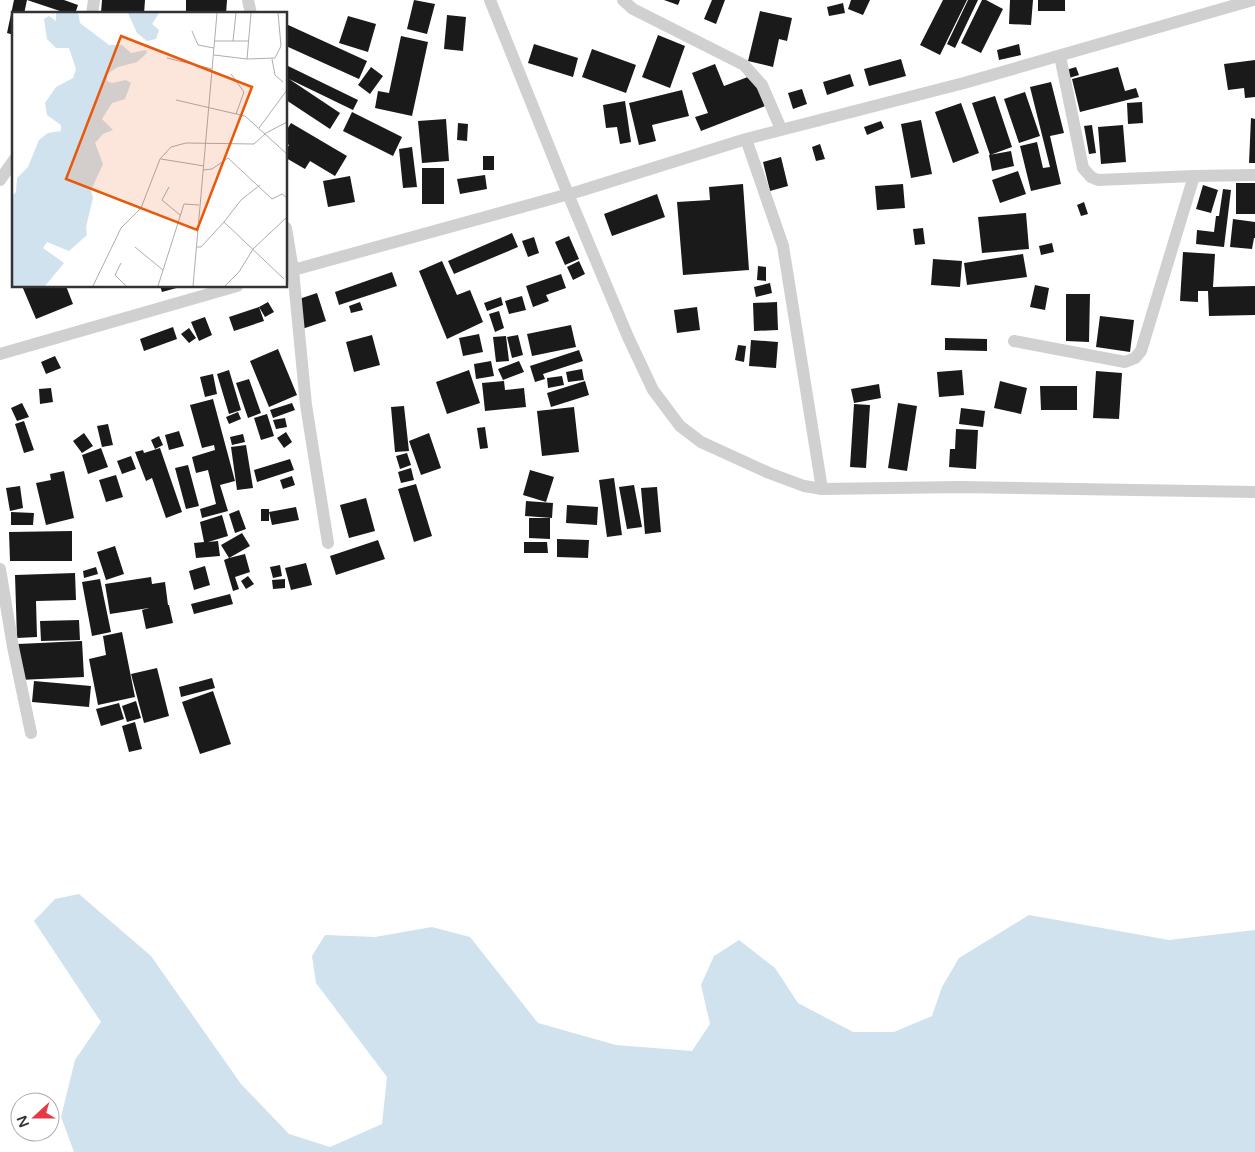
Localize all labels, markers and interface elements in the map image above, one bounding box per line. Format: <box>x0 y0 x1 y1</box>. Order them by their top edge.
inset map <box>12 12 288 288</box>
north arrow <box>10 1092 60 1142</box>
text: N <box>13 1113 33 1130</box>

